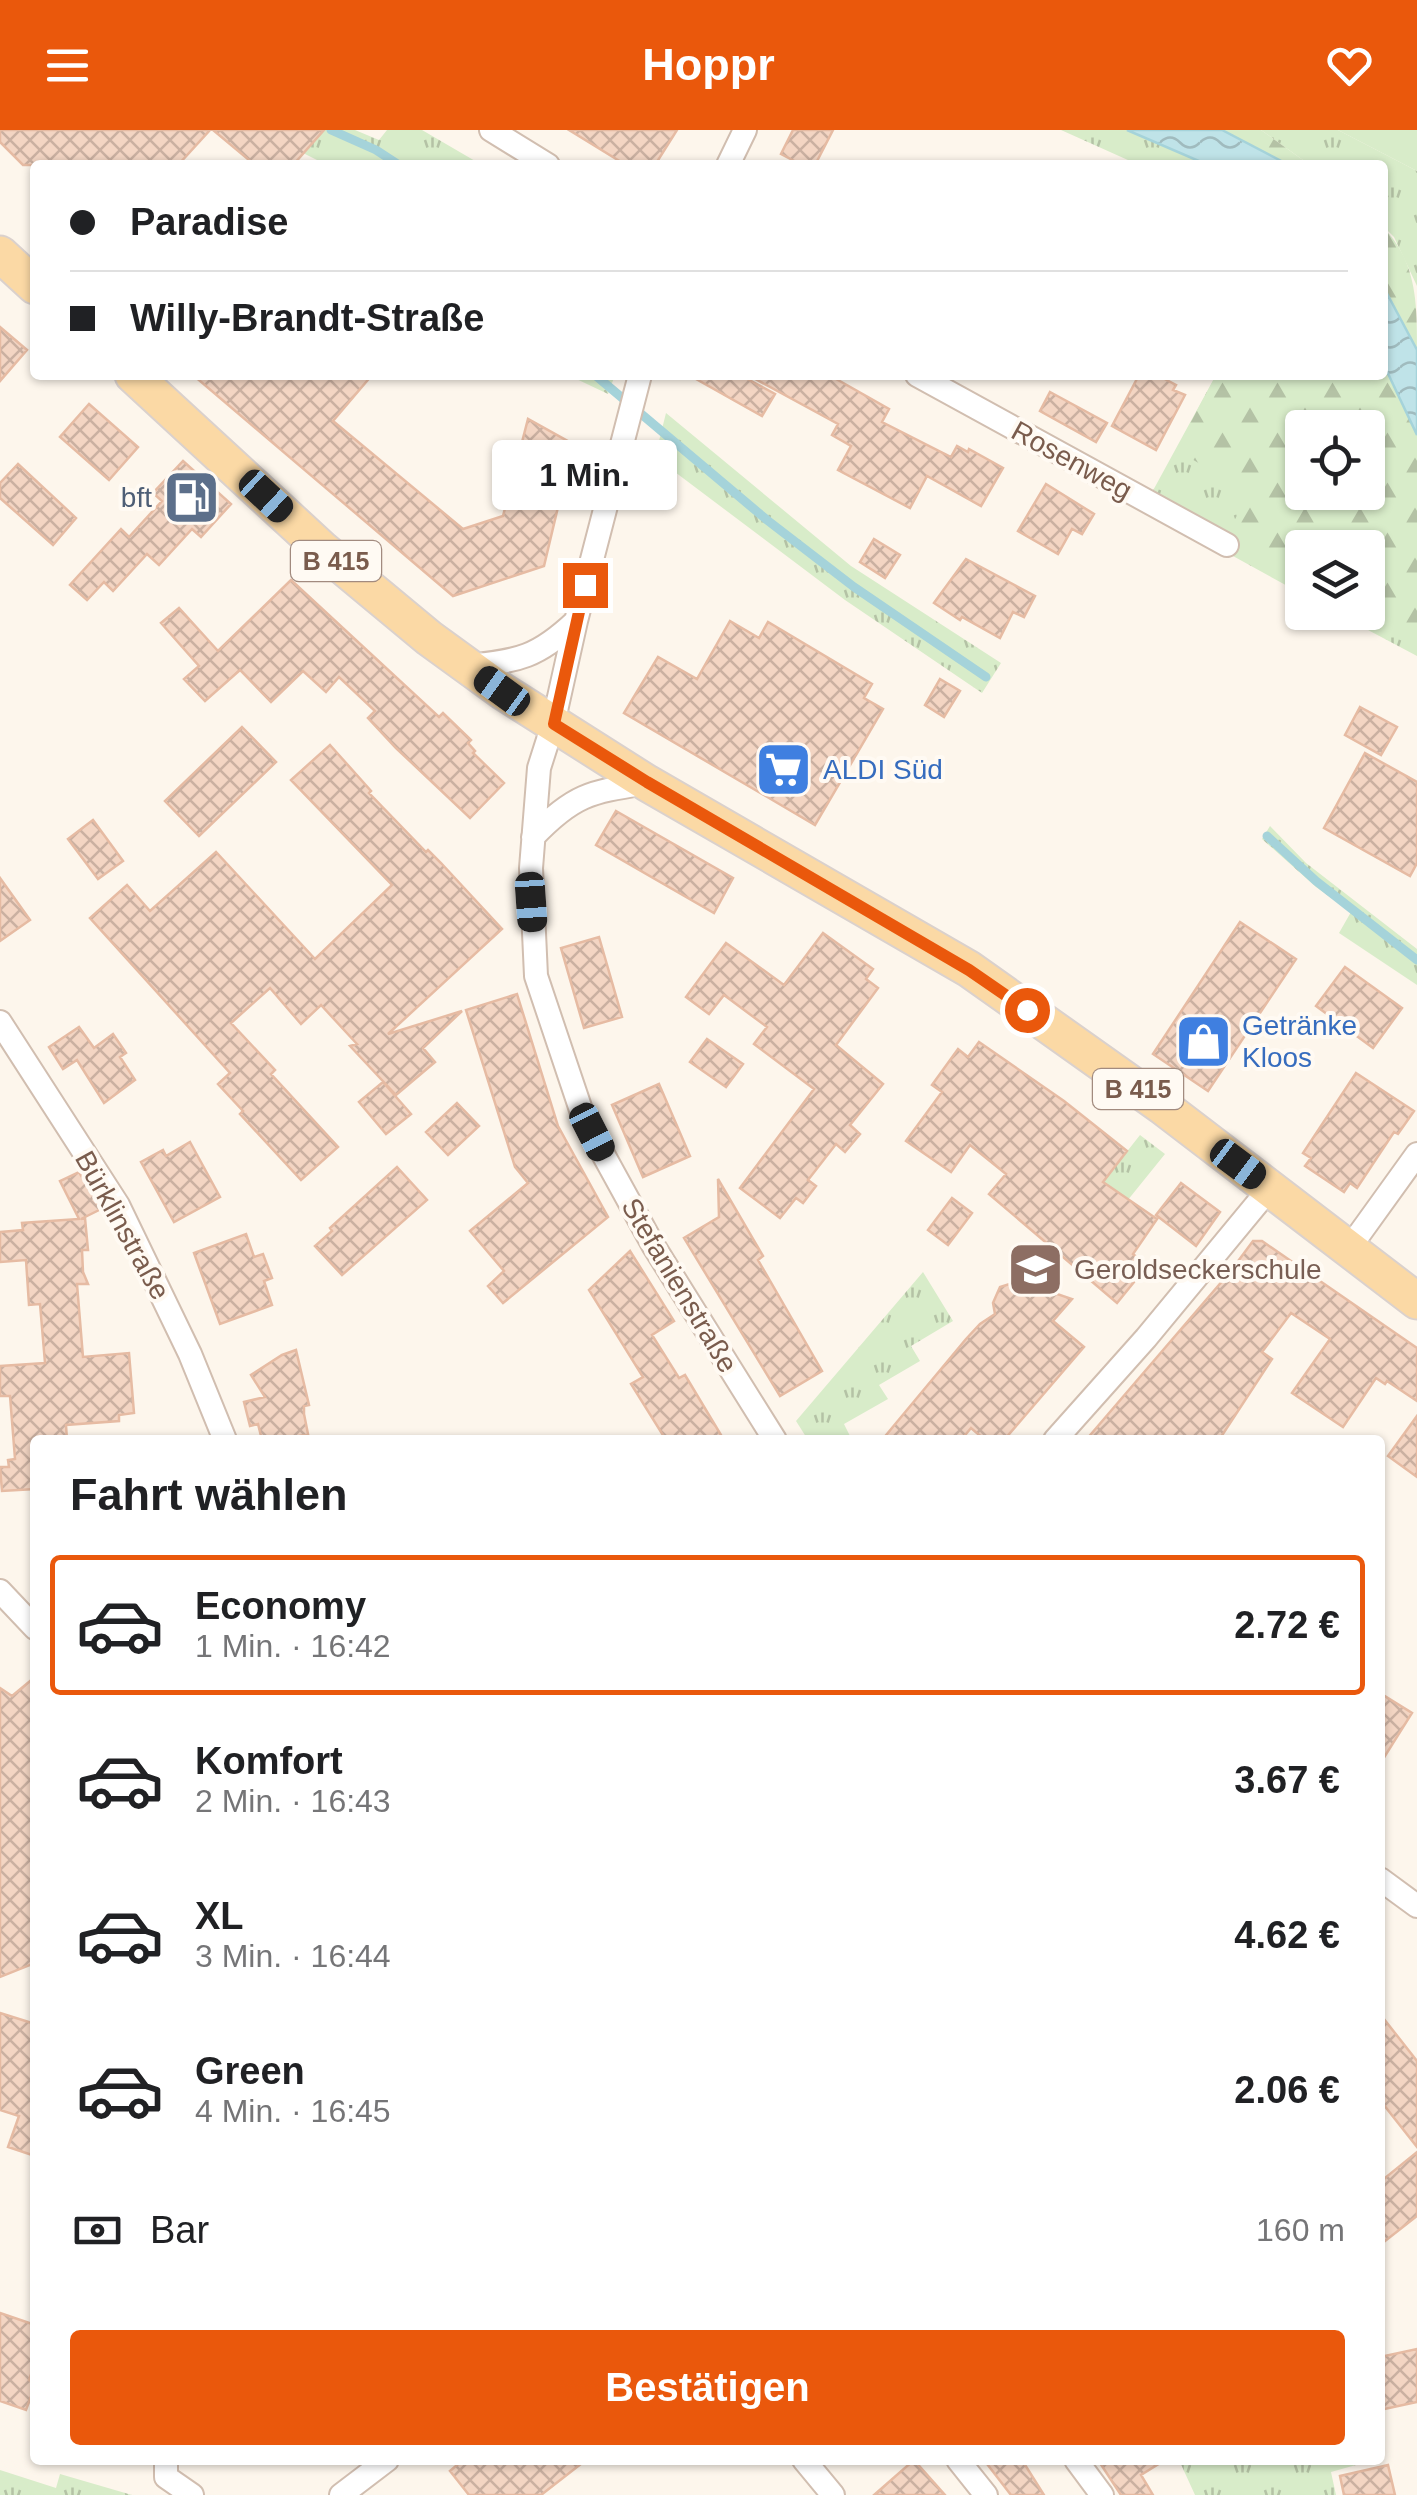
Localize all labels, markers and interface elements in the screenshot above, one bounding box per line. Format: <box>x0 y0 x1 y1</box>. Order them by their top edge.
icon: menu <box>40 38 95 93</box>
icon: heart <box>1322 38 1377 93</box>
text: Hoppr <box>642 39 775 90</box>
text: Paradise <box>130 201 288 243</box>
text: Willy-Brandt-Straße <box>130 297 484 339</box>
map controls <box>1285 410 1385 630</box>
button: locate <box>1285 410 1385 510</box>
street label: Rosenweg <box>1006 415 1137 506</box>
callout: 1 Min. <box>492 440 678 510</box>
text: 1 Min. <box>539 457 630 493</box>
car <box>234 465 298 527</box>
fuel station icon: bft <box>161 467 221 527</box>
place label: bft <box>121 482 152 513</box>
button: layers <box>1285 530 1385 630</box>
road number: B 415 <box>291 541 381 581</box>
route end <box>563 563 608 608</box>
car <box>469 661 535 721</box>
supermarket icon: ALDI Süd <box>754 739 814 799</box>
place label: ALDI Süd <box>823 754 943 785</box>
car <box>514 871 548 933</box>
route start <box>1005 988 1050 1033</box>
place label: Getränke Kloos <box>1242 1010 1357 1073</box>
shop icon: Getränke Kloos <box>1173 1011 1233 1071</box>
road number: B 415 <box>1093 1069 1183 1109</box>
car <box>565 1098 619 1166</box>
car <box>1205 1134 1271 1194</box>
street label: Bürklinstraße <box>69 1146 176 1305</box>
street label: Stefanienstraße <box>615 1193 744 1378</box>
school or university icon: Geroldseckerschule <box>1005 1239 1065 1299</box>
place label: Geroldseckerschule <box>1074 1254 1321 1285</box>
text: Fahrt wählen <box>70 1469 348 1520</box>
icon: car <box>75 1580 165 1670</box>
text: Economy <box>195 1585 366 1627</box>
text: 2.72 € <box>1234 1604 1340 1646</box>
text: 1 Min. · 16:42 <box>195 1628 391 1664</box>
icon: car <box>75 1735 165 1825</box>
text: Komfort <box>195 1740 343 1782</box>
text: 3.67 € <box>1234 1759 1340 1801</box>
text: 2 Min. · 16:43 <box>195 1783 391 1819</box>
icon: car <box>75 1890 165 1980</box>
text: XL <box>195 1895 244 1937</box>
text: 4.62 € <box>1234 1914 1340 1956</box>
text: 3 Min. · 16:44 <box>195 1938 391 1974</box>
icon: car <box>75 2045 165 2135</box>
text: Green <box>195 2050 305 2092</box>
text: 2.06 € <box>1234 2069 1340 2111</box>
text: 4 Min. · 16:45 <box>195 2093 391 2129</box>
icon: cash <box>70 2203 125 2258</box>
text: Bar <box>150 2209 209 2251</box>
text: 160 m <box>1256 2212 1345 2248</box>
button: Bestätigen <box>70 2330 1345 2445</box>

